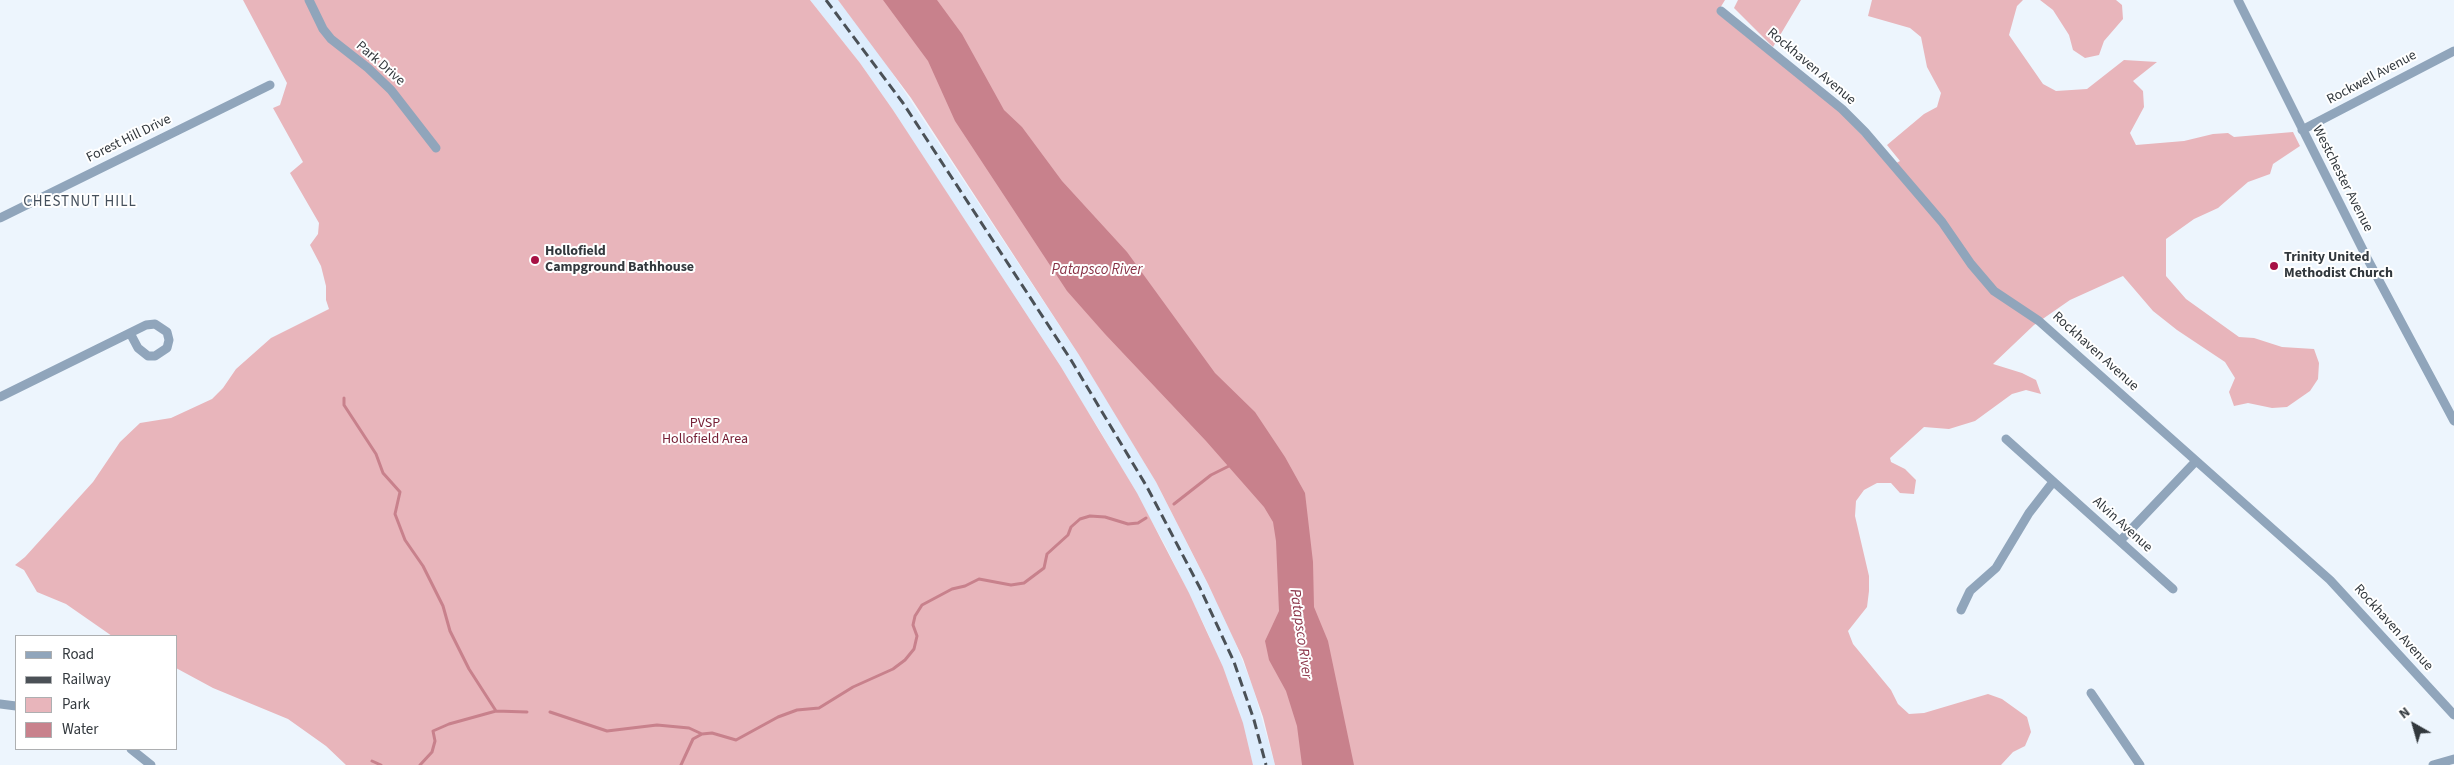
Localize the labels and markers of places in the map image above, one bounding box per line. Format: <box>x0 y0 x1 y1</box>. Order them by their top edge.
place label: Hollofield Campground Bathhouse <box>545 244 694 276</box>
place label: Trinity United Methodist Church <box>2284 250 2393 282</box>
marker: Hollofield Campground Bathhouse <box>529 254 541 266</box>
marker: Trinity United Methodist Church <box>2268 260 2280 272</box>

